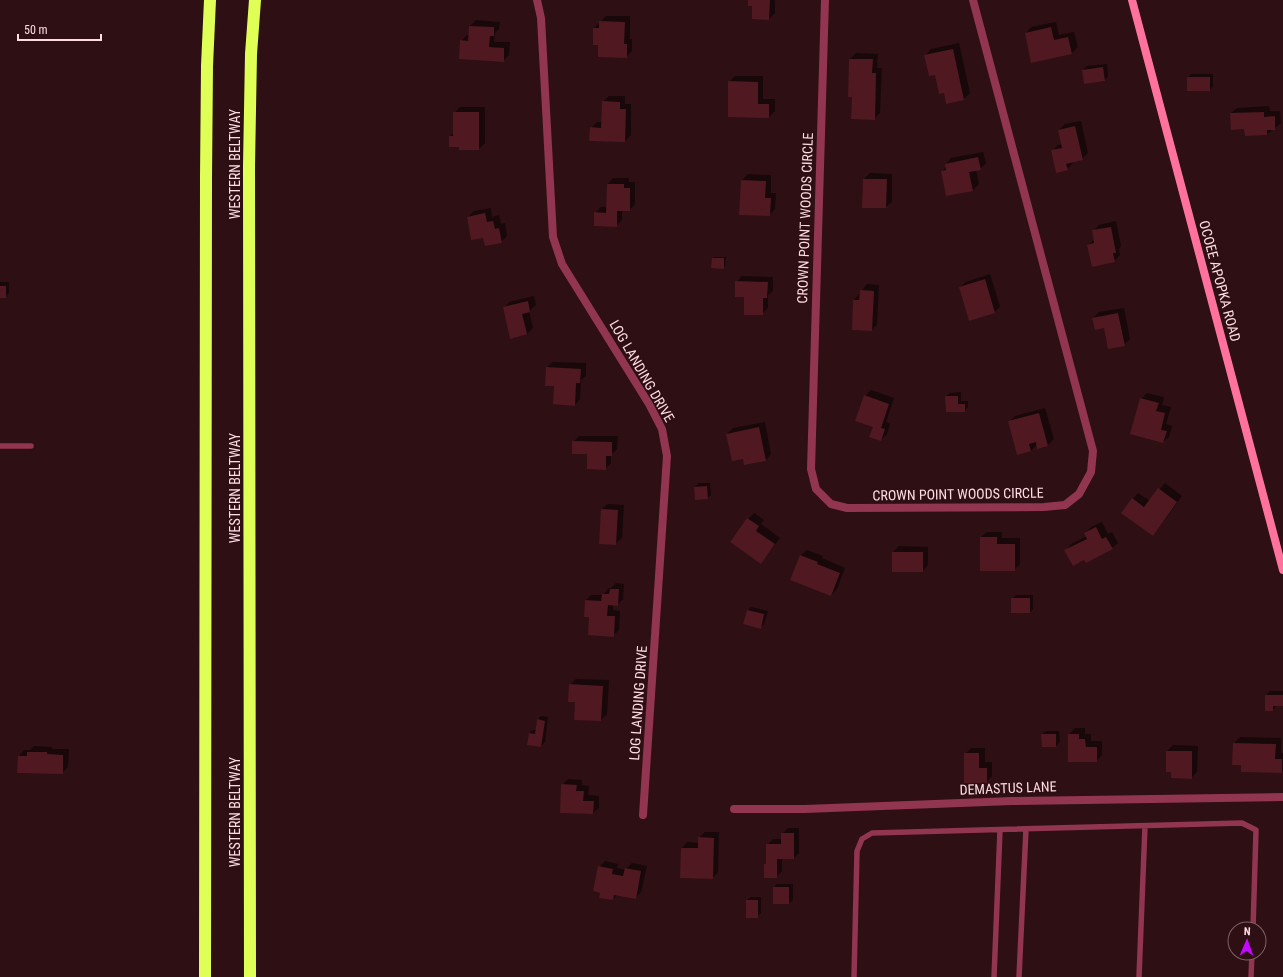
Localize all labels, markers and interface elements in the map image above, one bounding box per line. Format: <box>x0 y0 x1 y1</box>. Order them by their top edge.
scale bar <box>18 16 101 42</box>
text: 50 m <box>24 23 48 37</box>
street label: WESTERN BELTWAY <box>227 108 243 219</box>
street label: CROWN POINT WOODS CIRCLE <box>794 132 816 304</box>
street label: OCOEE APOPKA ROAD <box>1196 219 1244 343</box>
street label: LOG LANDING DRIVE <box>606 317 678 425</box>
street label: WESTERN BELTWAY <box>227 432 243 543</box>
street label: CROWN POINT WOODS CIRCLE <box>872 485 1044 503</box>
street label: LOG LANDING DRIVE <box>626 645 650 761</box>
street label: WESTERN BELTWAY <box>227 756 243 867</box>
street label: DEMASTUS LANE <box>959 778 1057 798</box>
north arrow <box>1227 921 1267 961</box>
text: N <box>1244 925 1251 938</box>

